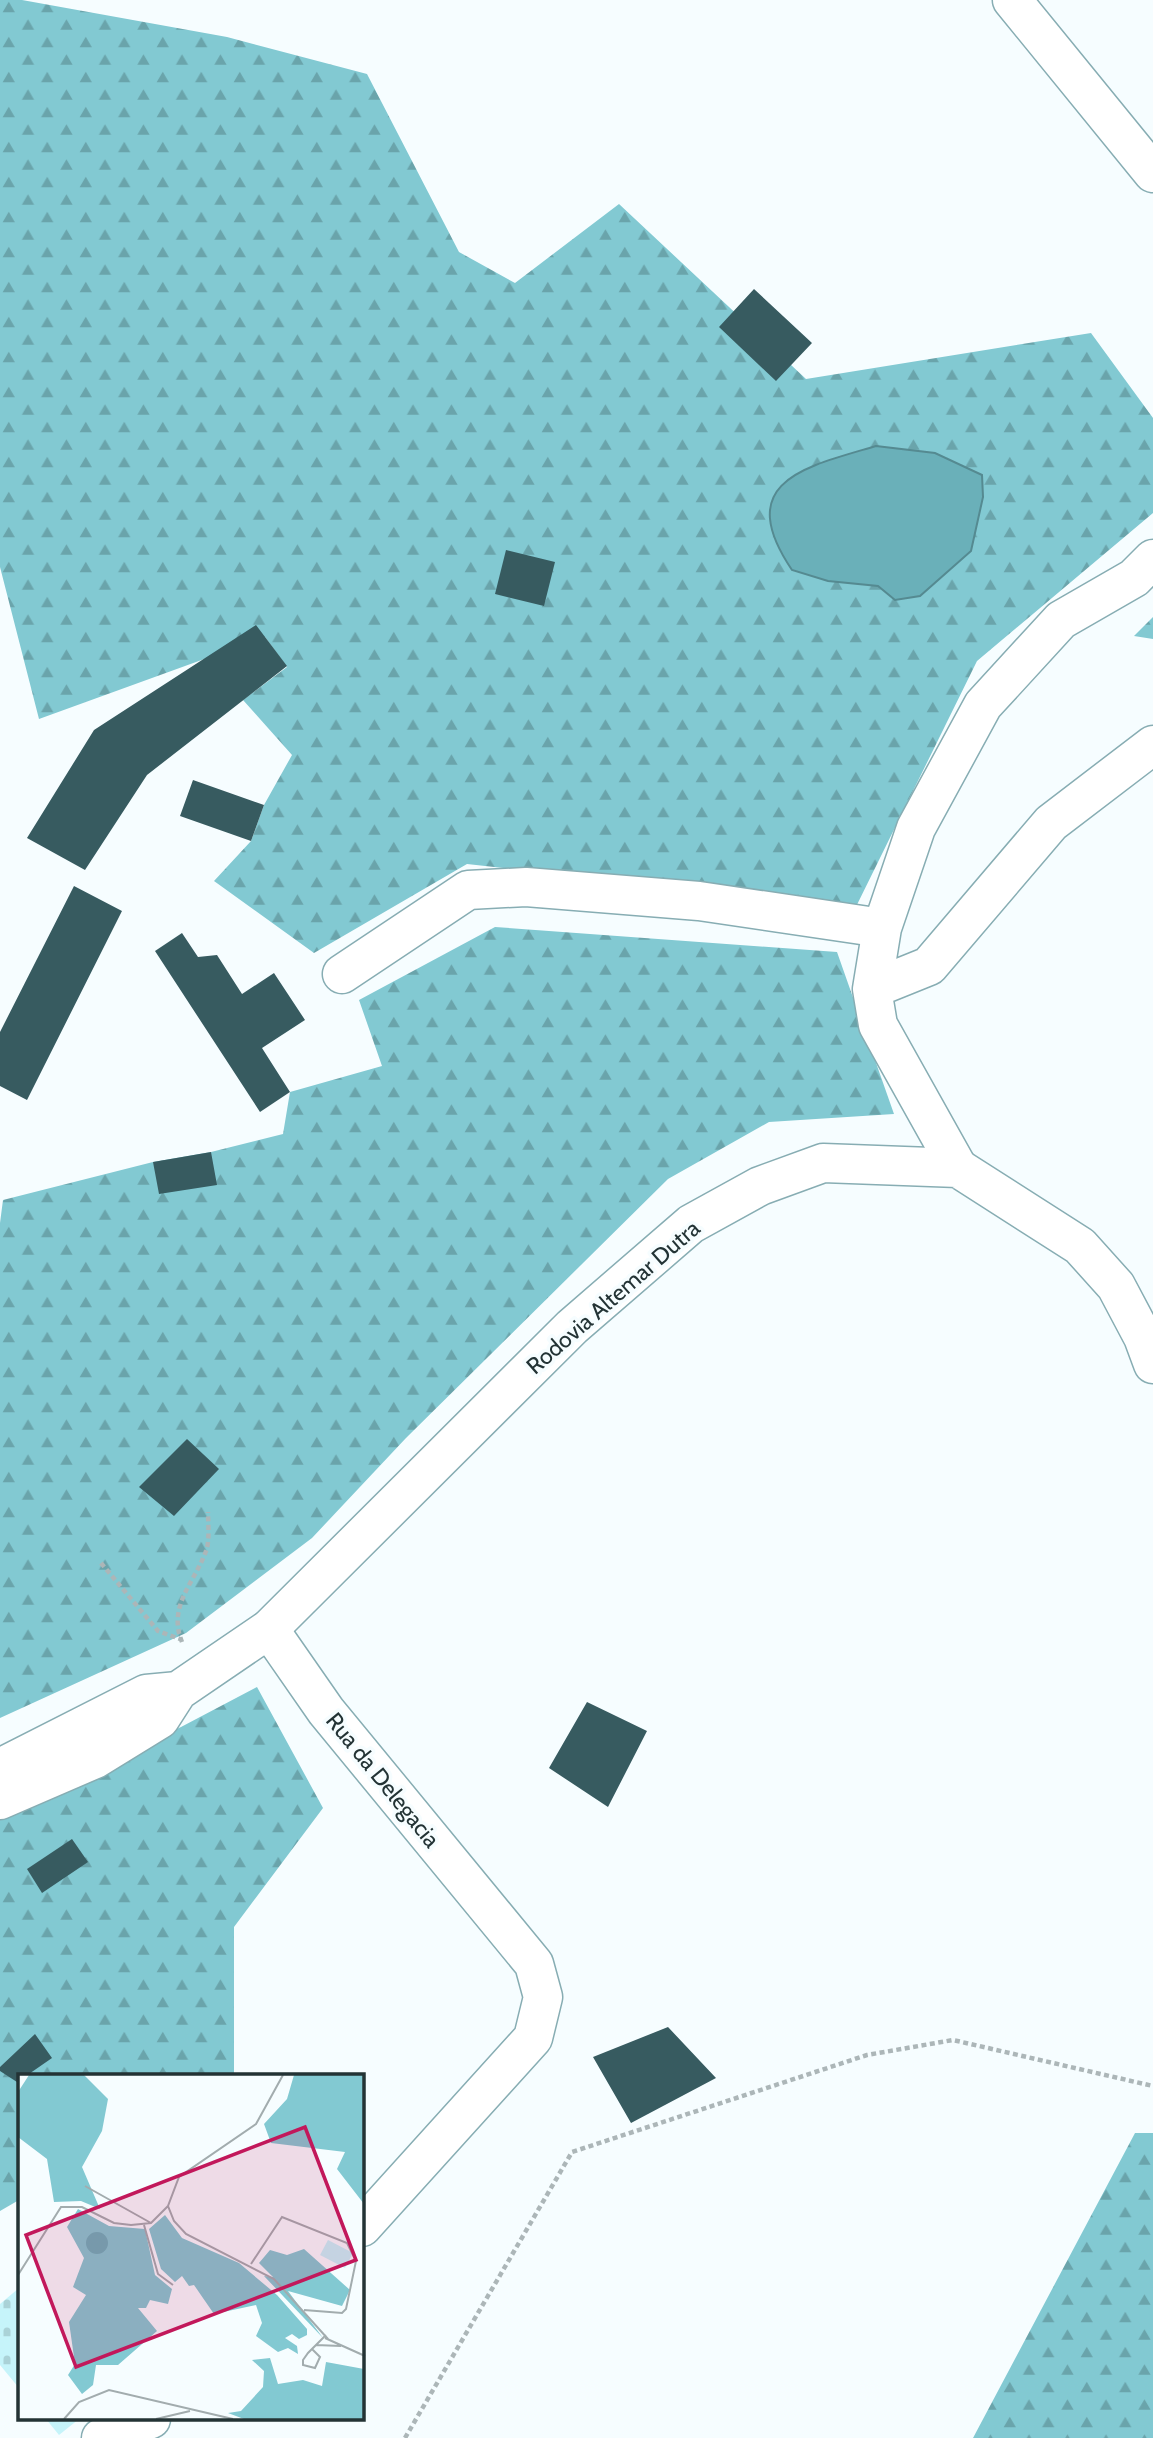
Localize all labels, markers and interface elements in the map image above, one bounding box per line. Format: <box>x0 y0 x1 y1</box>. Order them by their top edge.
street label: Rodovia Altemar Dutra <box>521 1214 705 1380</box>
street label: Rua da Delegacia <box>320 1707 446 1853</box>
inset map <box>18 2074 364 2420</box>

